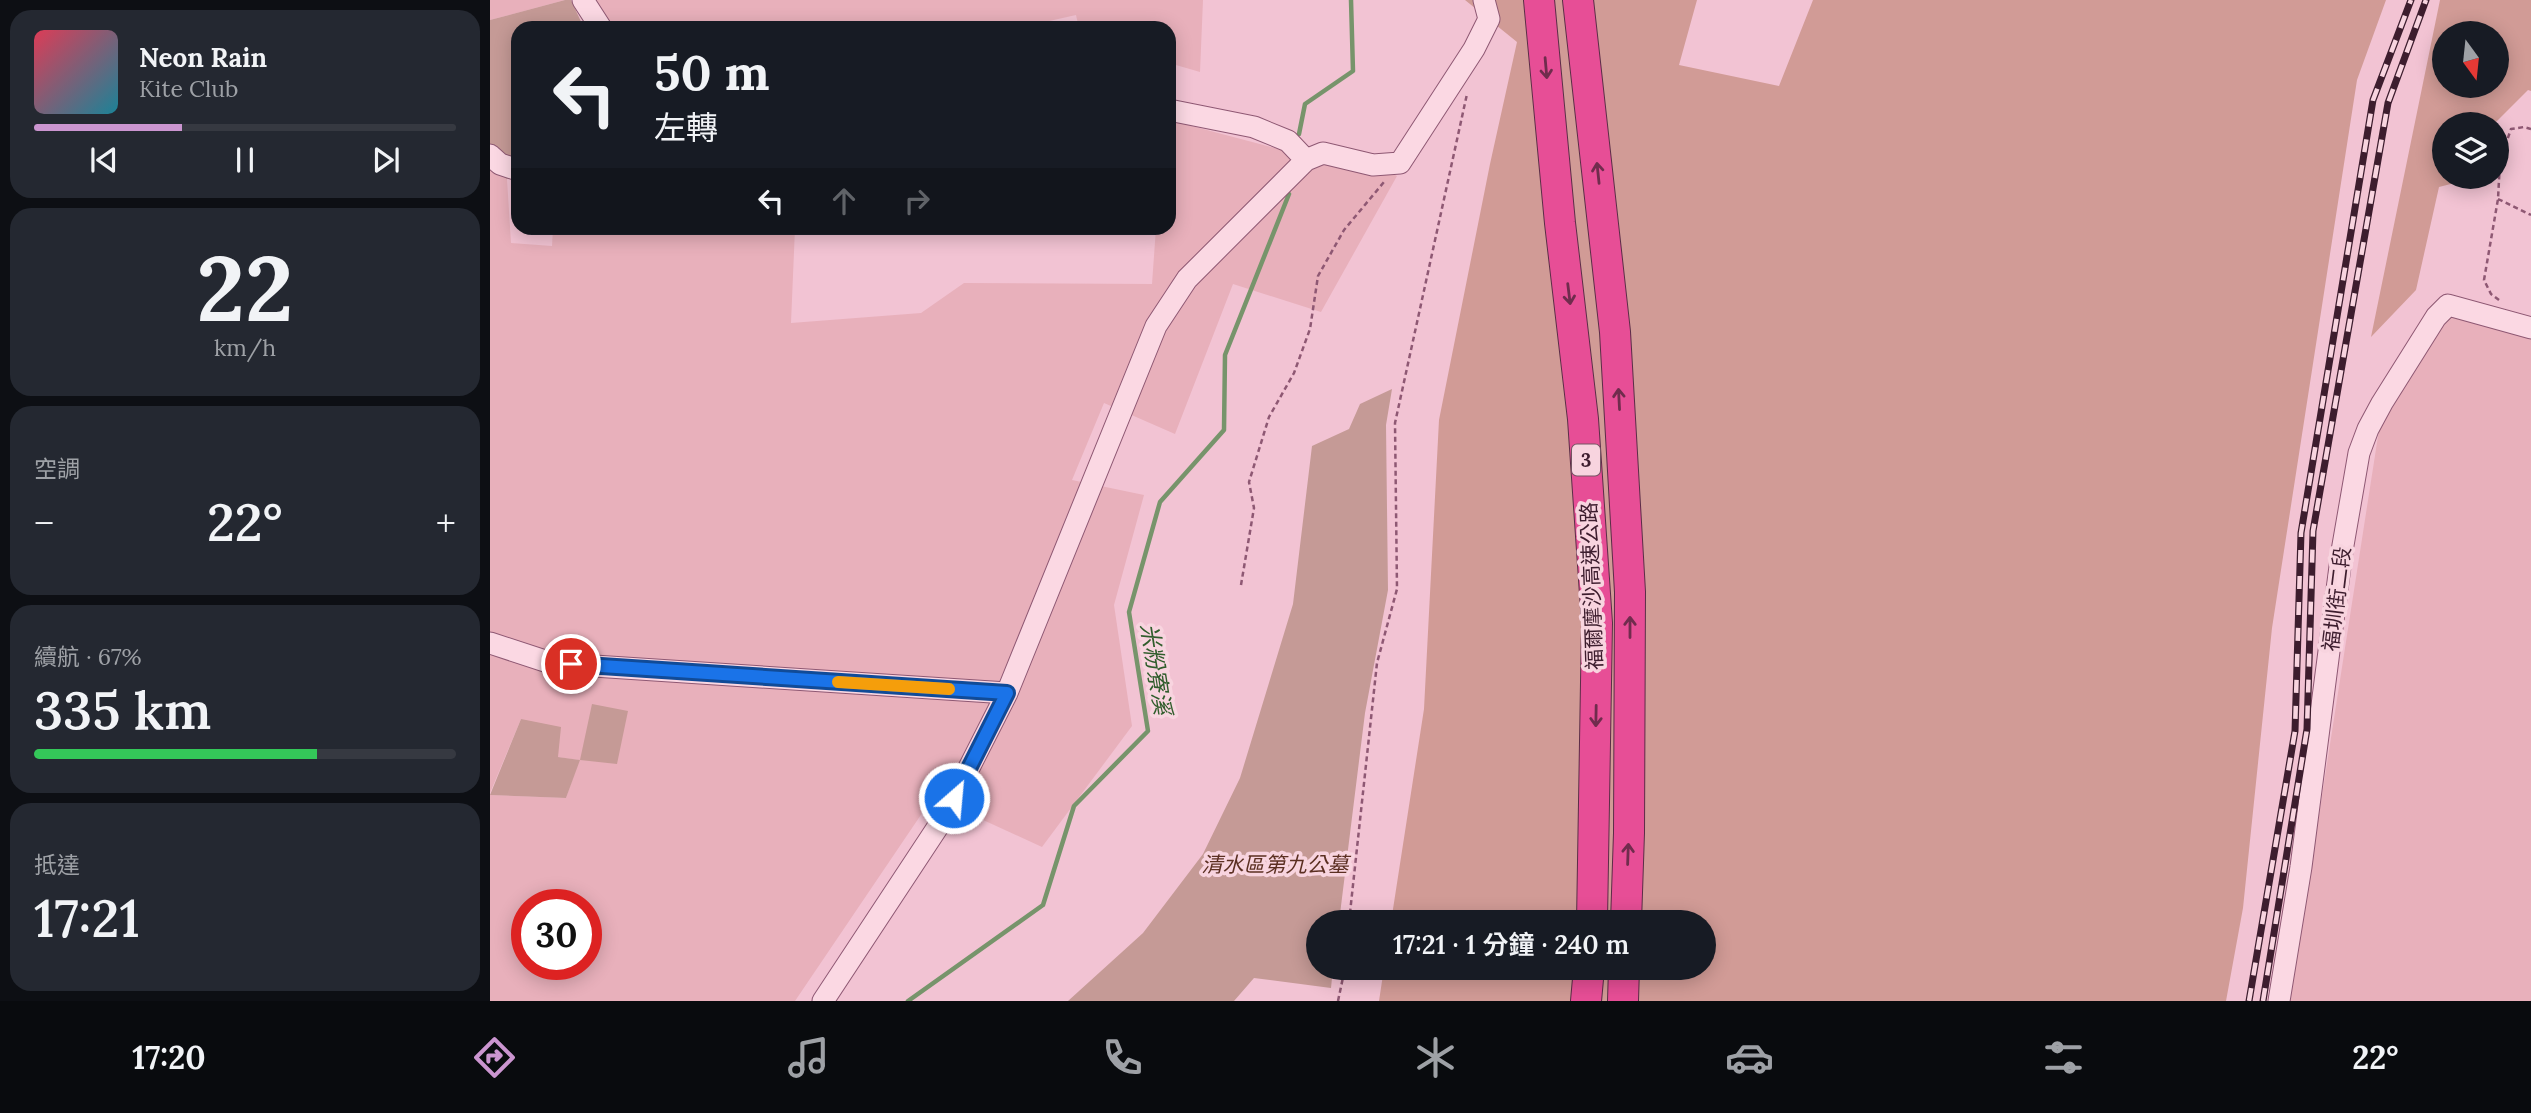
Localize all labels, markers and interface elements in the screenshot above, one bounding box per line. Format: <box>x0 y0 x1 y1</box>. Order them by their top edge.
north arrow <box>2432 21 2510 98</box>
map controls <box>2432 21 2509 189</box>
text: Neon Rain <box>139 41 267 74</box>
text: 50 m <box>654 41 770 103</box>
icon: left <box>539 49 630 140</box>
one-way arrow <box>1539 56 1552 79</box>
text: Kite Club <box>139 74 238 103</box>
text: 左轉 <box>654 107 718 148</box>
button: layers <box>2432 112 2509 189</box>
icon: previous <box>85 141 123 179</box>
icon: pause <box>226 141 264 179</box>
icon: next <box>367 141 405 179</box>
one-way arrow <box>1591 162 1604 185</box>
icon: left <box>752 182 790 220</box>
icon: ahead <box>825 182 863 220</box>
icon: right <box>898 182 936 220</box>
text: 22 <box>196 229 294 346</box>
one-way arrow <box>1562 282 1575 305</box>
text: km/h <box>214 333 276 362</box>
one-way arrow <box>1612 388 1625 411</box>
road number: 3 <box>1572 444 1600 475</box>
text: 空調 <box>34 454 80 483</box>
text: 22° <box>207 489 283 555</box>
text: − <box>34 499 54 547</box>
text: + <box>436 499 456 547</box>
street label: 福爾摩沙高速公路 <box>1575 502 1608 670</box>
street label: 福圳街二段 <box>2317 545 2356 653</box>
one-way arrow <box>1623 615 1637 638</box>
water label: 米粉寮溪 <box>1135 621 1178 720</box>
pin <box>541 634 601 694</box>
text: 續航 · 67% <box>34 642 142 671</box>
icon: arrive <box>552 645 590 683</box>
text: 335 km <box>34 677 211 743</box>
one-way arrow <box>1589 705 1602 728</box>
position arrow <box>917 761 991 835</box>
one-way arrow <box>1622 843 1635 866</box>
text: 抵達 <box>34 850 80 879</box>
park label: 清水區第九公墓 <box>1202 851 1351 878</box>
text: 17:21 <box>34 885 140 951</box>
speed limit sign: 30 <box>511 889 602 980</box>
text: 17:21 · 1 分鐘 · 240 m <box>1393 928 1629 961</box>
icon: directions <box>470 1033 519 1082</box>
icon: music <box>784 1033 833 1082</box>
icon: phone <box>1098 1033 1147 1082</box>
icon: climate <box>1411 1033 1460 1082</box>
icon: car <box>1725 1033 1774 1082</box>
icon: filters <box>2039 1033 2088 1082</box>
text: 17:20 <box>132 1037 206 1078</box>
text: 22° <box>2352 1037 2399 1078</box>

